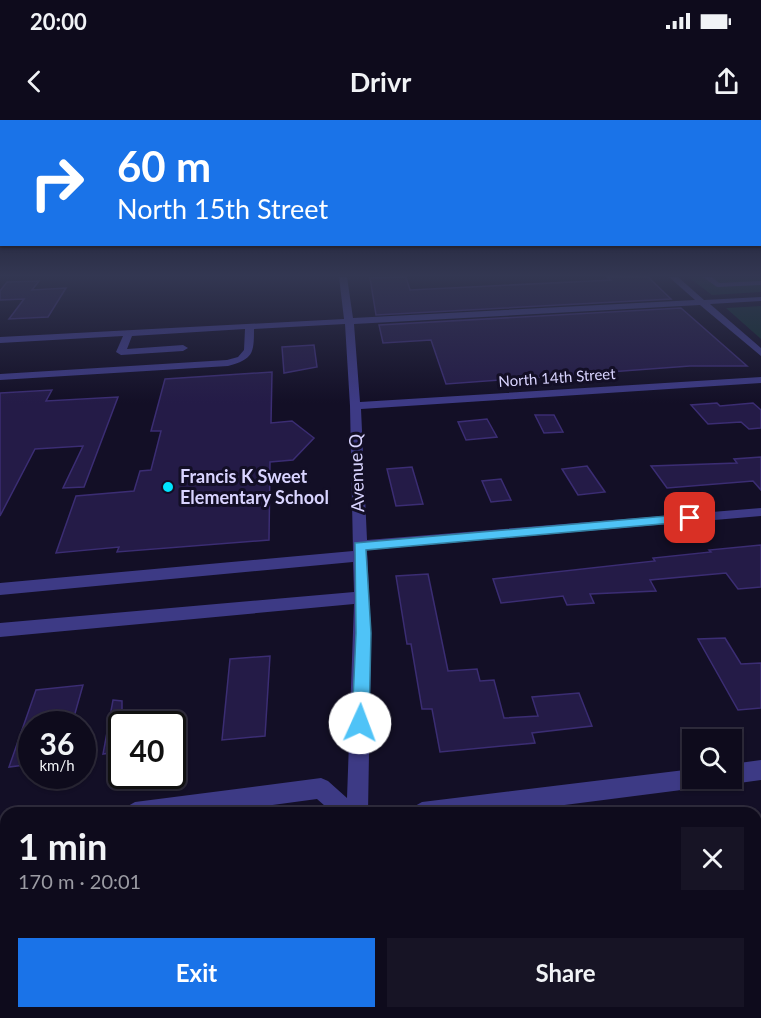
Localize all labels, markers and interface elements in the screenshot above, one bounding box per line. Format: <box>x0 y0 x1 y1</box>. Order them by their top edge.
text: 20:00 <box>30 8 87 35</box>
icon: back <box>18 65 51 98</box>
text: Drivr <box>350 65 411 98</box>
icon: share <box>710 65 743 98</box>
text: 60 m <box>117 141 211 191</box>
icon: right <box>18 144 96 222</box>
text: North 15th Street <box>117 192 328 225</box>
street label: North 14th Street <box>498 364 617 390</box>
street label: Avenue Q <box>344 433 368 513</box>
place label: Francis K Sweet Elementary School <box>180 465 329 508</box>
marker: Francis K Sweet Elementary School <box>161 480 175 494</box>
pin <box>664 492 715 543</box>
icon: arrive <box>673 501 706 534</box>
position arrow <box>328 691 392 755</box>
speed limit sign: 40 <box>108 711 186 789</box>
text: 36 <box>40 725 74 761</box>
map controls <box>682 729 742 789</box>
button: search <box>682 729 742 789</box>
text: km/h <box>39 756 75 774</box>
text: 1 min <box>18 824 107 868</box>
button: close <box>681 827 744 890</box>
text: 170 m · 20:01 <box>18 869 141 893</box>
button: Exit <box>18 938 375 1007</box>
button: Share <box>387 938 744 1007</box>

